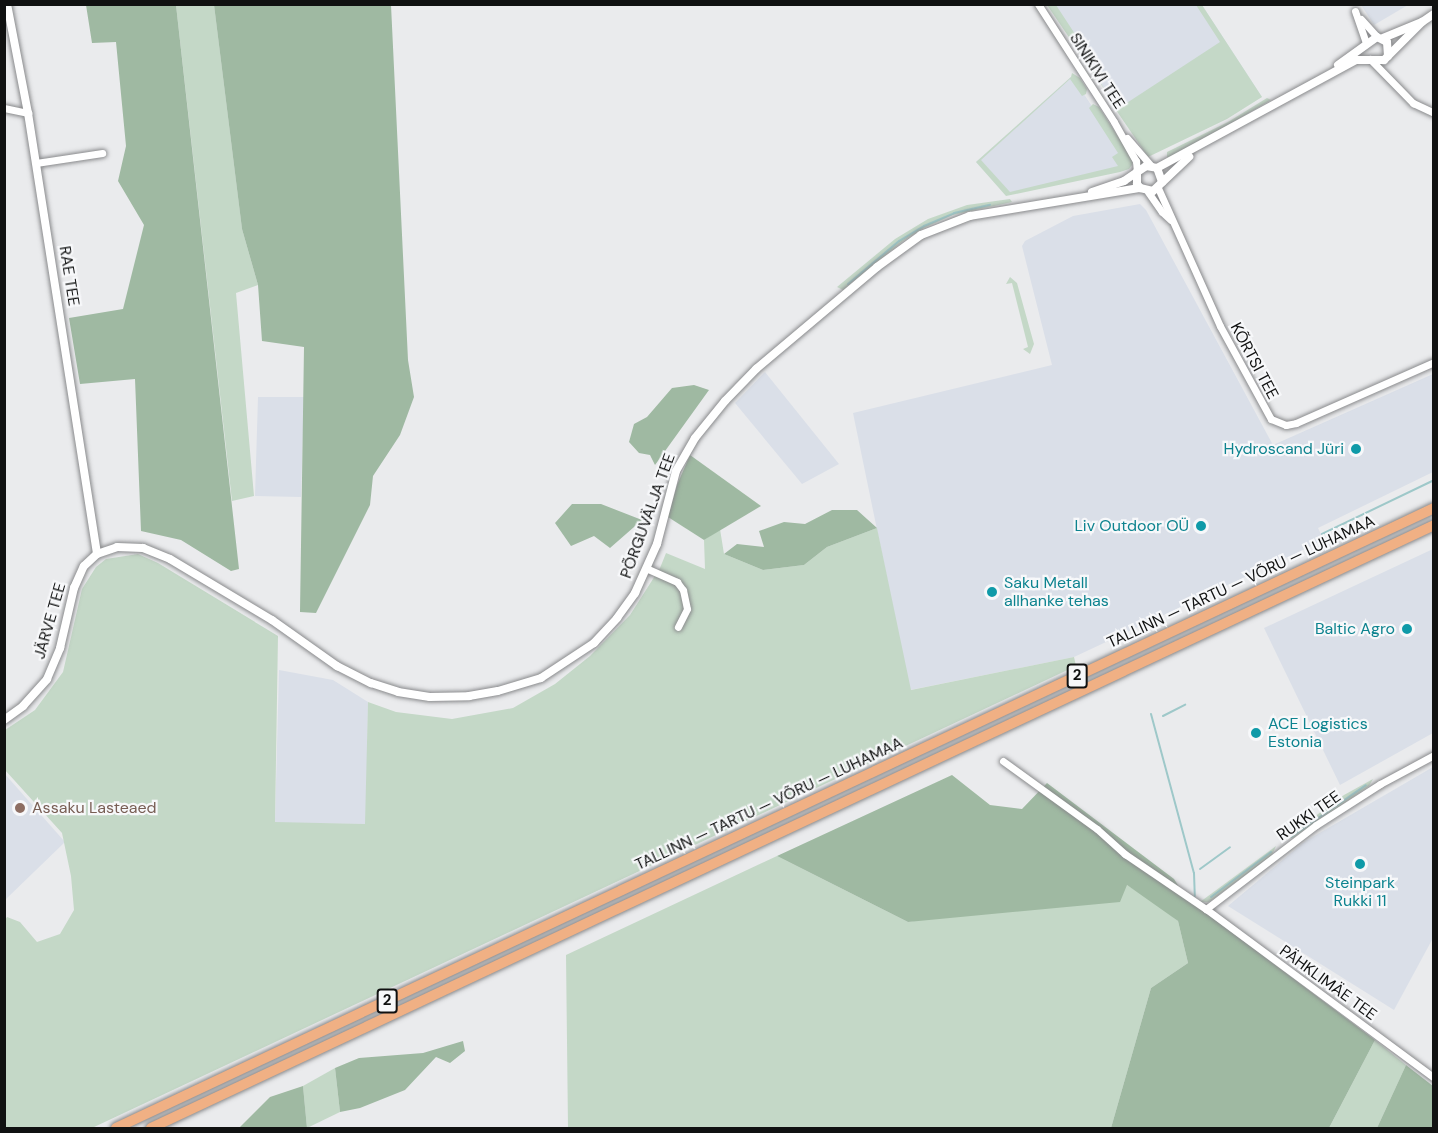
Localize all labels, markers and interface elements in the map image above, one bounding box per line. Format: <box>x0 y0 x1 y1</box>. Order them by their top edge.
street label: SINIKIVI TEE <box>1065 29 1129 113</box>
street label: RAE TEE <box>55 245 83 307</box>
street label: KÕRTSI TEE <box>1226 320 1282 402</box>
place label: Hydroscand Jüri <box>1224 439 1344 459</box>
marker: Hydroscand Jüri <box>1349 442 1363 456</box>
street label: PÕRGUVÄLJA TEE <box>616 451 680 581</box>
street label: TALLINN — TARTU — VÕRU — LUHAMAA <box>1104 511 1378 653</box>
place label: Liv Outdoor OÜ <box>1074 516 1189 536</box>
marker: Liv Outdoor OÜ <box>1194 519 1208 533</box>
place label: Saku Metall allhanke tehas <box>1004 573 1109 611</box>
street label: JÄRVE TEE <box>30 581 70 661</box>
marker: Saku Metall allhanke tehas <box>985 585 999 599</box>
place label: Baltic Agro <box>1315 619 1395 639</box>
marker: Baltic Agro <box>1400 622 1414 636</box>
road number: 2 <box>1066 664 1088 688</box>
place label: ACE Logistics Estonia <box>1268 714 1368 752</box>
marker: ACE Logistics Estonia <box>1249 726 1263 740</box>
street label: TALLINN — TARTU — VÕRU — LUHAMAA <box>632 733 906 875</box>
street label: RUKKI TEE <box>1273 787 1345 845</box>
place label: Assaku Lasteaed <box>32 798 157 818</box>
marker: Assaku Lasteaed <box>13 801 27 815</box>
marker: Steinpark Rukki 11 <box>1353 857 1367 871</box>
place label: Steinpark Rukki 11 <box>1325 873 1395 911</box>
street label: PÄHKLIMÄE TEE <box>1276 941 1380 1025</box>
road number: 2 <box>376 989 398 1013</box>

